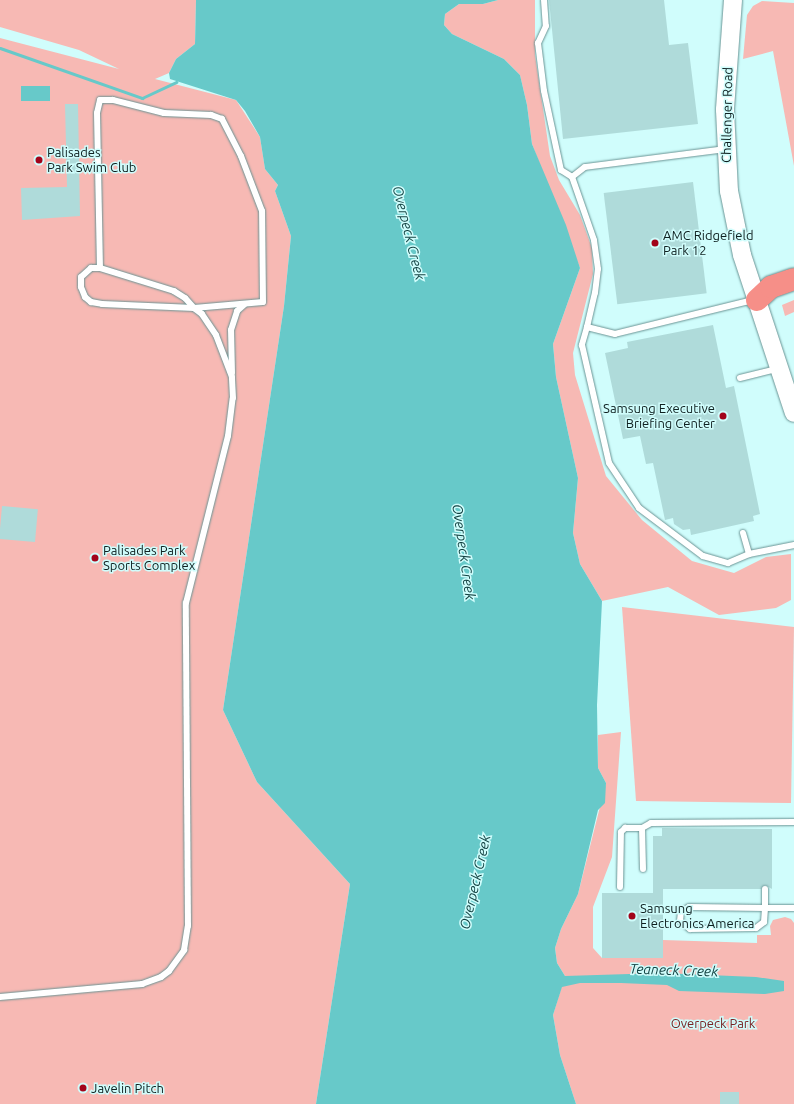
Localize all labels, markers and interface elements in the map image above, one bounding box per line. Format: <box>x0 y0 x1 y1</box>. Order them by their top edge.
street label: Challenger Road <box>718 67 736 163</box>
place label: Palisades Park Swim Club <box>47 145 136 176</box>
marker: Palisades Park Swim Club <box>34 155 44 165</box>
water label: Overpeck Creek <box>389 184 429 282</box>
place label: AMC Ridgefield Park 12 <box>663 228 754 259</box>
marker: AMC Ridgefield Park 12 <box>650 238 660 248</box>
place label: Samsung Executive Briefing Center <box>603 401 715 432</box>
marker: Samsung Executive Briefing Center <box>718 411 728 421</box>
water label: Overpeck Creek <box>449 503 479 601</box>
place label: Palisades Park Sports Complex <box>103 543 195 574</box>
marker: Palisades Park Sports Complex <box>90 553 100 563</box>
water label: Overpeck Creek <box>456 833 494 931</box>
place label: Samsung Electronics America <box>640 901 754 932</box>
marker: Samsung Electronics America <box>627 911 637 921</box>
water label: Teaneck Creek <box>629 960 719 980</box>
park label: Overpeck Park <box>671 1015 755 1031</box>
place label: Javelin Pitch <box>91 1080 164 1096</box>
marker: Javelin Pitch <box>78 1083 88 1093</box>

